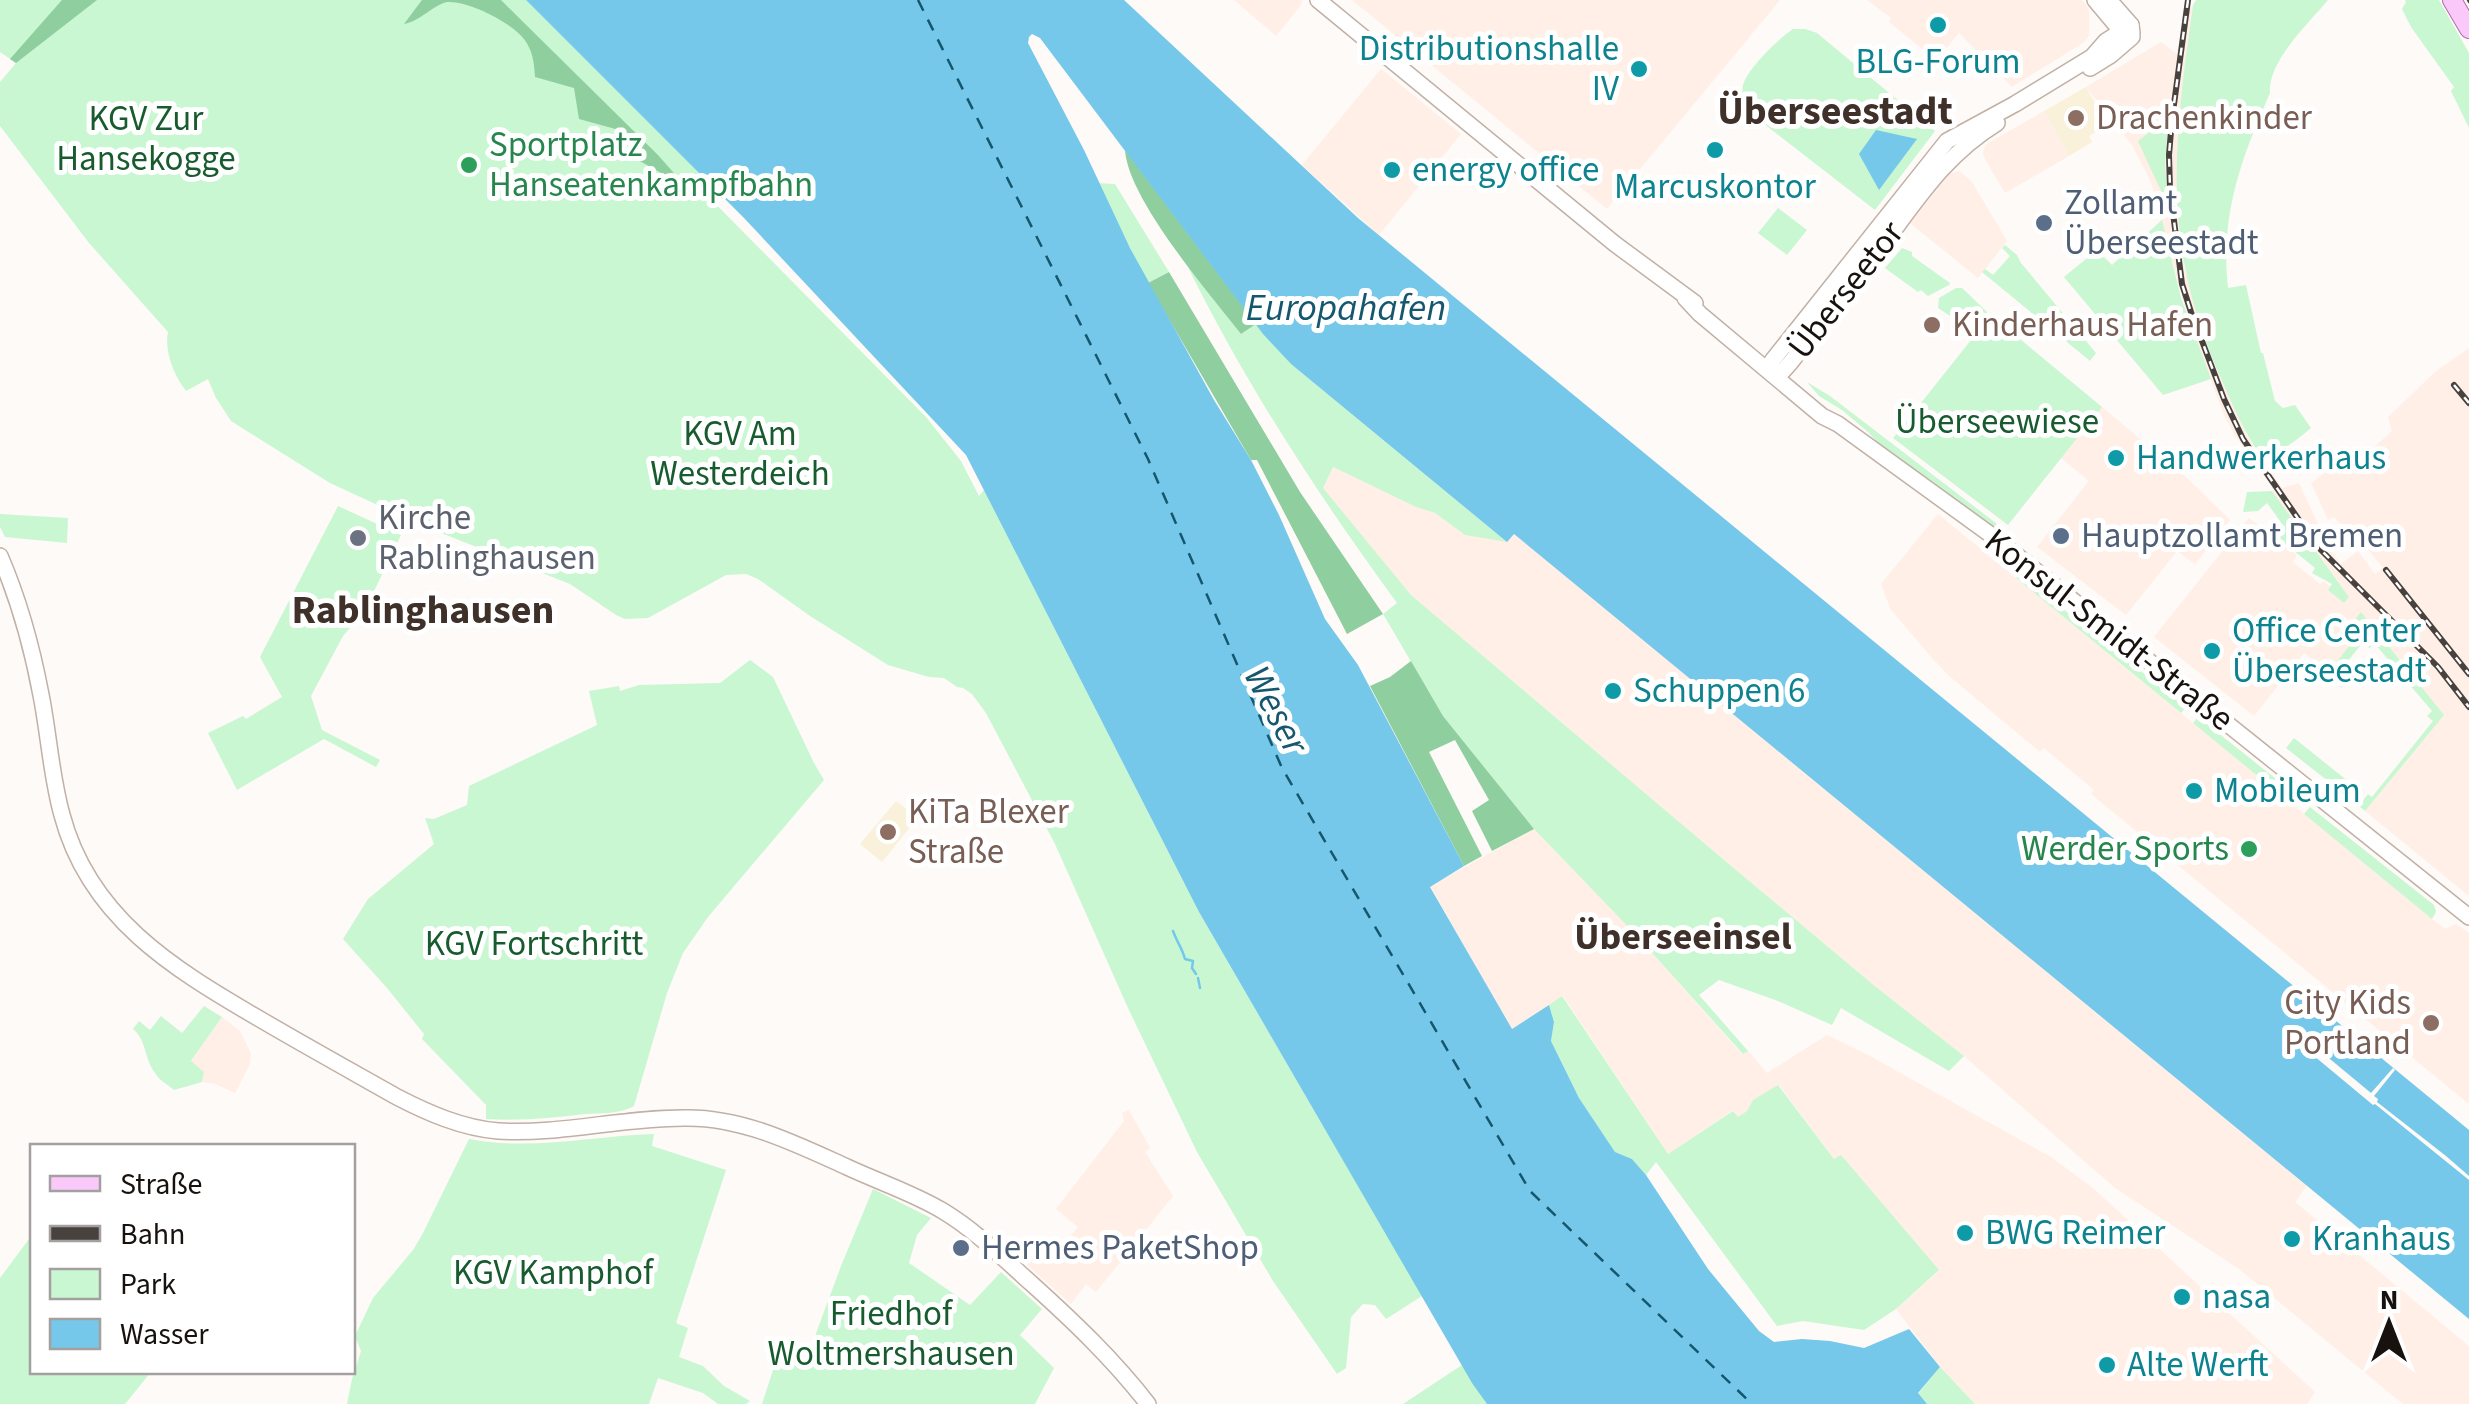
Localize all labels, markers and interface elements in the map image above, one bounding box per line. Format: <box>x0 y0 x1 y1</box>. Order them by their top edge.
marker: BLG-Forum <box>1927 14 1949 36</box>
place label: Distributionshalle IV <box>1359 24 1620 114</box>
place label: BLG-Forum <box>1855 37 2021 87</box>
marker: Distributionshalle IV <box>1628 58 1650 80</box>
district label: Überseestadt <box>1717 83 1953 140</box>
place label: Drachenkinder <box>2096 93 2313 143</box>
park label: KGV Zur Hansekogge <box>56 94 236 184</box>
marker: Drachenkinder <box>2065 107 2087 129</box>
place label: Sportplatz Hanseatenkampfbahn <box>489 120 813 210</box>
marker: Marcuskontor <box>1704 139 1726 161</box>
place label: energy office <box>1412 145 1599 195</box>
marker: Sportplatz Hanseatenkampfbahn <box>458 154 480 176</box>
marker: energy office <box>1381 159 1403 181</box>
place label: Marcuskontor <box>1614 162 1817 212</box>
place label: Zollamt Überseestadt <box>2064 178 2259 268</box>
street label: Überseetor <box>1776 210 1916 370</box>
marker: Zollamt Überseestadt <box>2033 212 2055 234</box>
water label: Europahafen <box>1246 281 1446 335</box>
place label: Kinderhaus Hafen <box>1952 300 2213 350</box>
marker: Kinderhaus Hafen <box>1921 314 1943 336</box>
park label: Überseewiese <box>1895 397 2099 447</box>
park label: KGV Am Westerdeich <box>650 409 830 499</box>
place label: Handwerkerhaus <box>2136 433 2386 483</box>
marker: Handwerkerhaus <box>2105 447 2127 469</box>
place label: Kirche Rablinghausen <box>378 493 596 583</box>
place label: Hauptzollamt Bremen <box>2081 511 2403 561</box>
street label: Konsul-Smidt-Straße <box>1974 517 2244 743</box>
marker: Hauptzollamt Bremen <box>2050 525 2072 547</box>
marker: Kirche Rablinghausen <box>347 527 369 549</box>
district label: Rablinghausen <box>292 582 554 639</box>
place label: Office Center Überseestadt <box>2232 606 2427 696</box>
marker: Office Center Überseestadt <box>2201 640 2223 662</box>
water label: Weser <box>1230 656 1323 766</box>
place label: Schuppen 6 <box>1633 666 1805 716</box>
marker: Schuppen 6 <box>1602 680 1624 702</box>
place label: Mobileum <box>2214 766 2361 816</box>
marker: Mobileum <box>2183 780 2205 802</box>
place label: KiTa Blexer Straße <box>908 787 1070 877</box>
marker: KiTa Blexer Straße <box>877 821 899 843</box>
place label: Werder Sports <box>2021 824 2229 874</box>
marker: Werder Sports <box>2238 838 2260 860</box>
district label: Überseeinsel <box>1574 910 1792 964</box>
park label: KGV Fortschritt <box>425 919 643 969</box>
place label: City Kids Portland <box>2284 978 2411 1068</box>
marker: City Kids Portland <box>2420 1012 2442 1034</box>
legend <box>30 1144 355 1374</box>
text: Straße <box>120 1163 202 1206</box>
place label: BWG Reimer <box>1985 1208 2166 1258</box>
text: Bahn <box>120 1213 186 1256</box>
place label: Kranhaus <box>2312 1214 2451 1264</box>
marker: BWG Reimer <box>1954 1222 1976 1244</box>
place label: Hermes PaketShop <box>981 1223 1259 1273</box>
marker: Kranhaus <box>2281 1228 2303 1250</box>
marker: Hermes PaketShop <box>950 1237 972 1259</box>
park label: KGV Kamphof <box>453 1248 655 1298</box>
text: Park <box>120 1263 176 1306</box>
place label: nasa <box>2202 1272 2271 1322</box>
north arrow <box>2339 1274 2439 1374</box>
text: N <box>2380 1280 2398 1320</box>
marker: nasa <box>2171 1286 2193 1308</box>
park label: Friedhof Woltmershausen <box>767 1289 1015 1379</box>
text: Wasser <box>120 1313 209 1356</box>
place label: Alte Werft <box>2127 1340 2269 1390</box>
marker: Alte Werft <box>2096 1354 2118 1376</box>

